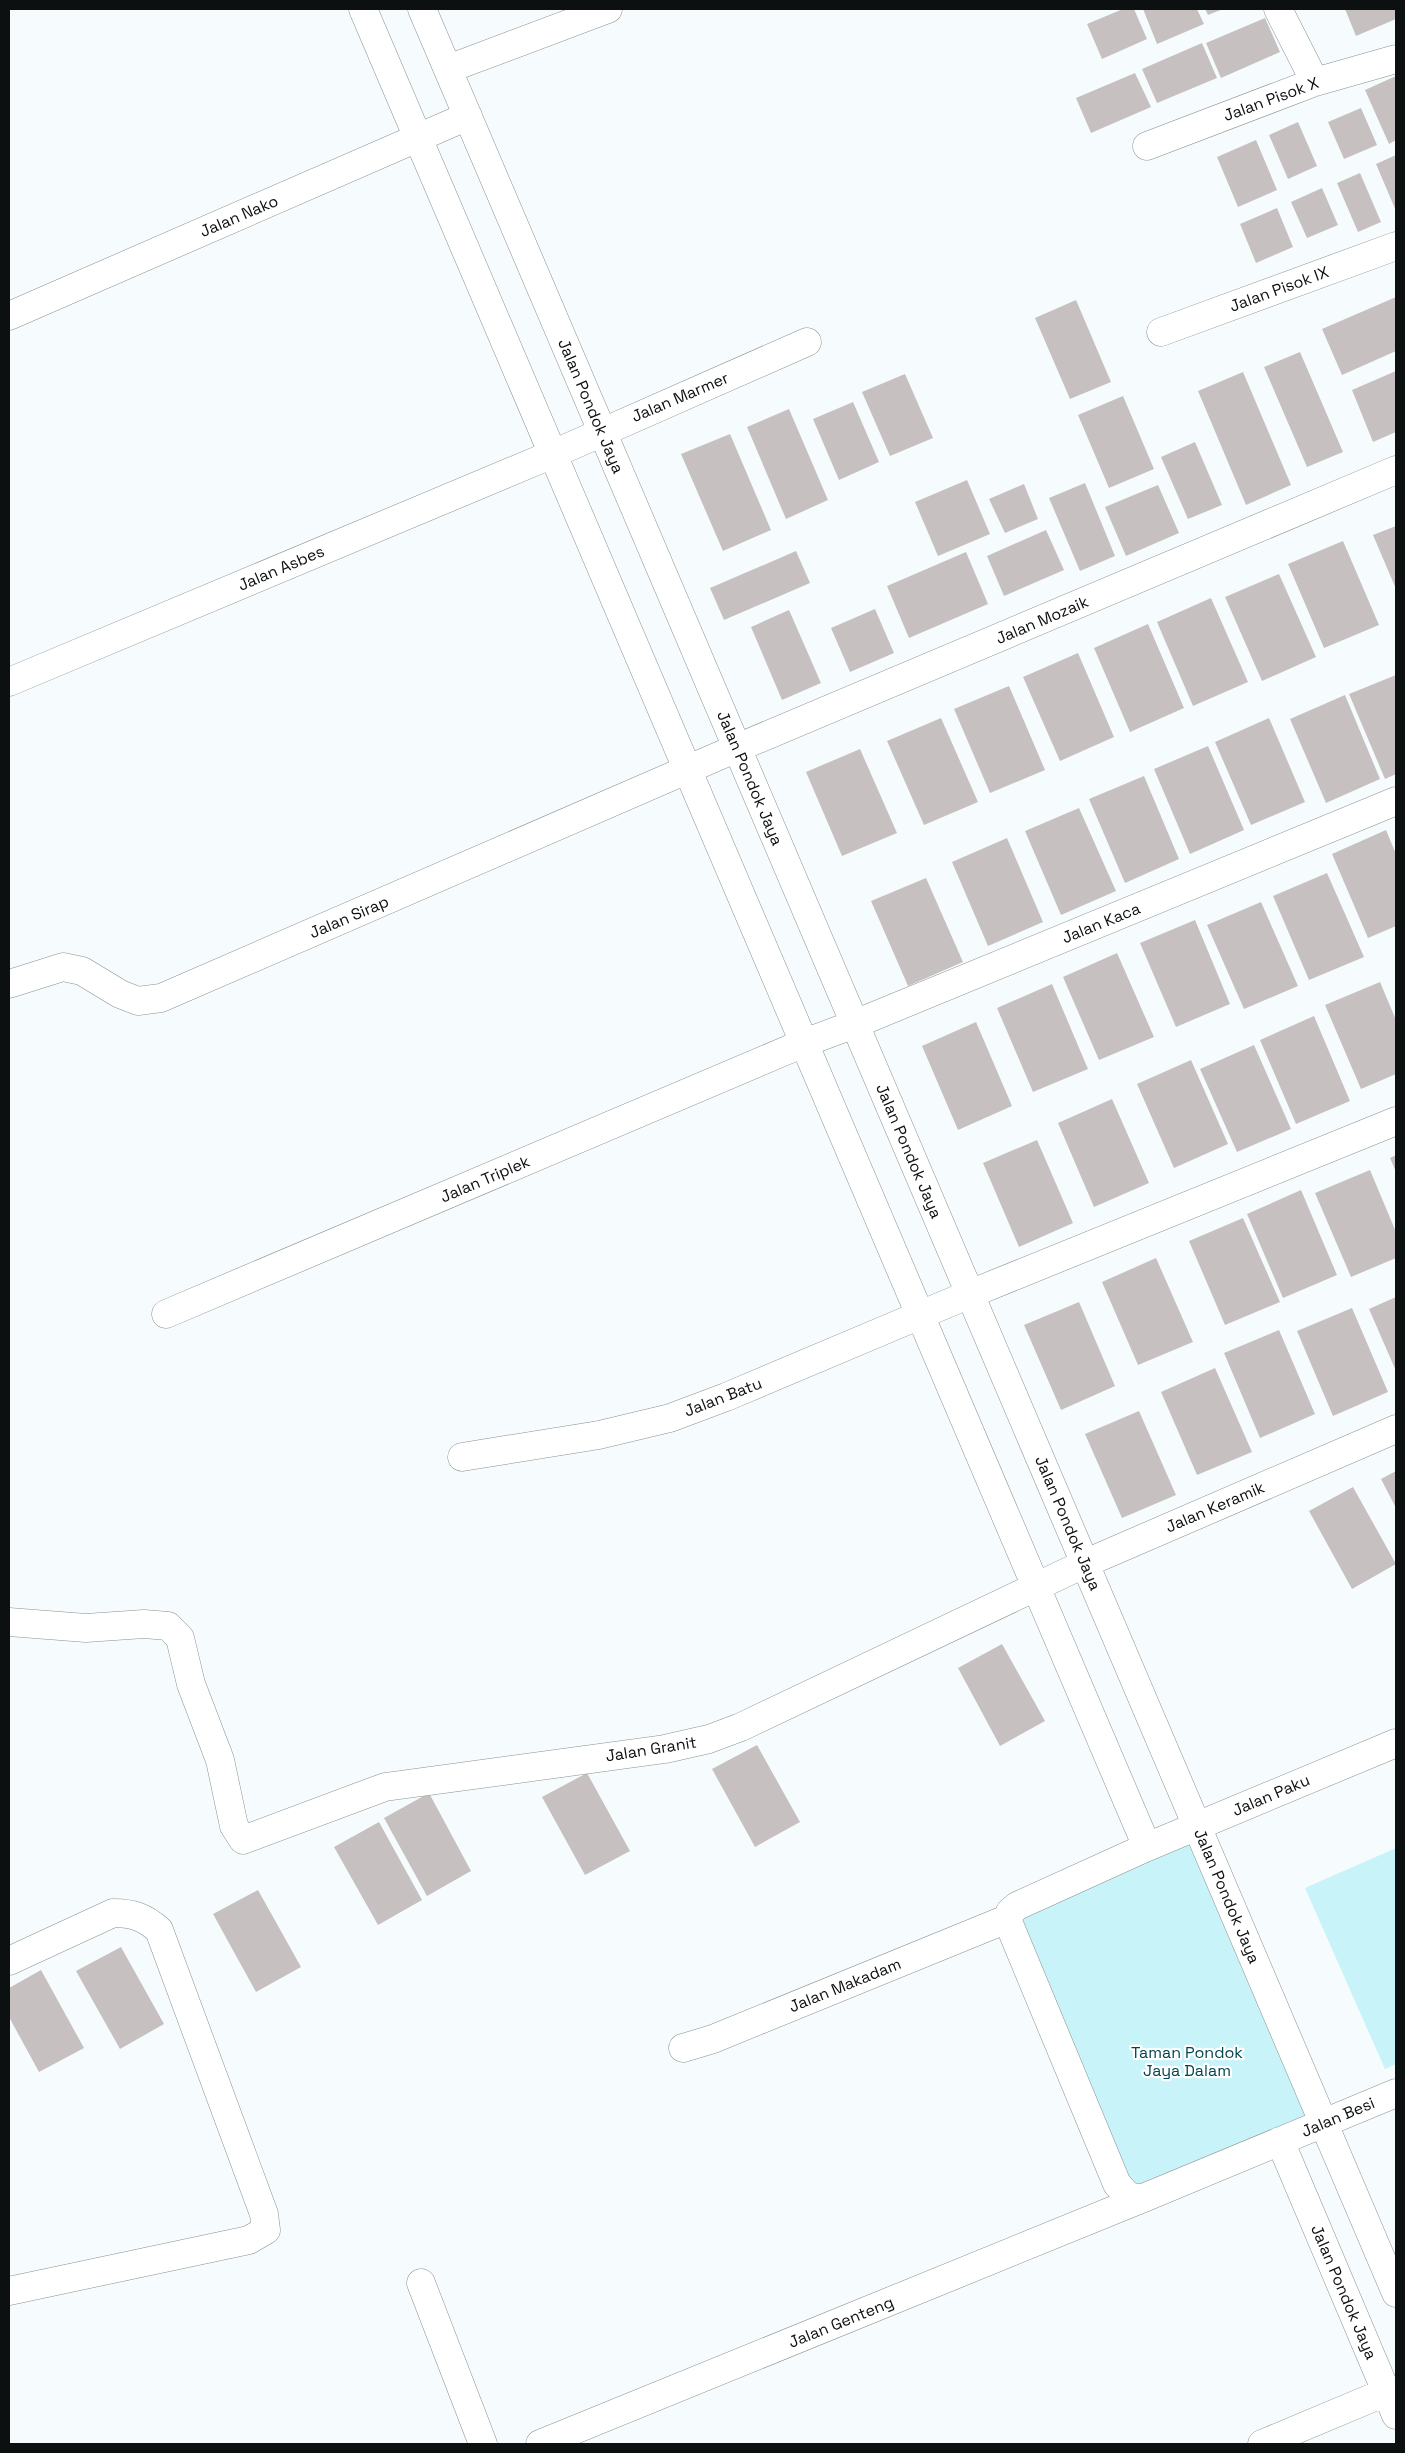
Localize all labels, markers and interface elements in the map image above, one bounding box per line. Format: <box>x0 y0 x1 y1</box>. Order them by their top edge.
street label: Jalan Pisok X <box>1220 72 1322 126</box>
street label: Jalan Nako <box>197 190 281 242</box>
street label: Jalan Pisok IX <box>1227 261 1331 317</box>
street label: Jalan Pondok Jaya <box>553 335 629 477</box>
street label: Jalan Marmer <box>628 367 732 427</box>
street label: Jalan Asbes <box>235 540 327 596</box>
street label: Jalan Mozaik <box>992 591 1092 649</box>
street label: Jalan Pondok Jaya <box>712 707 788 849</box>
street label: Jalan Sirap <box>306 891 392 943</box>
street label: Jalan Kaca <box>1059 898 1143 948</box>
street label: Jalan Pondok Jaya <box>871 1080 947 1222</box>
street label: Jalan Triplek <box>437 1151 533 1207</box>
street label: Jalan Batu <box>681 1373 765 1421</box>
street label: Jalan Pondok Jaya <box>1030 1452 1106 1594</box>
street label: Jalan Keramik <box>1162 1477 1268 1537</box>
street label: Jalan Granit <box>604 1731 698 1767</box>
street label: Jalan Paku <box>1229 1769 1313 1821</box>
street label: Jalan Pondok Jaya <box>1189 1825 1265 1967</box>
street label: Jalan Makadam <box>786 1953 904 2017</box>
park label: Taman Pondok Jaya Dalam <box>1131 2042 1243 2081</box>
street label: Jalan Besi <box>1298 2092 1378 2142</box>
street label: Jalan Pondok Jaya <box>1306 2221 1382 2363</box>
street label: Jalan Genteng <box>785 2291 897 2353</box>

